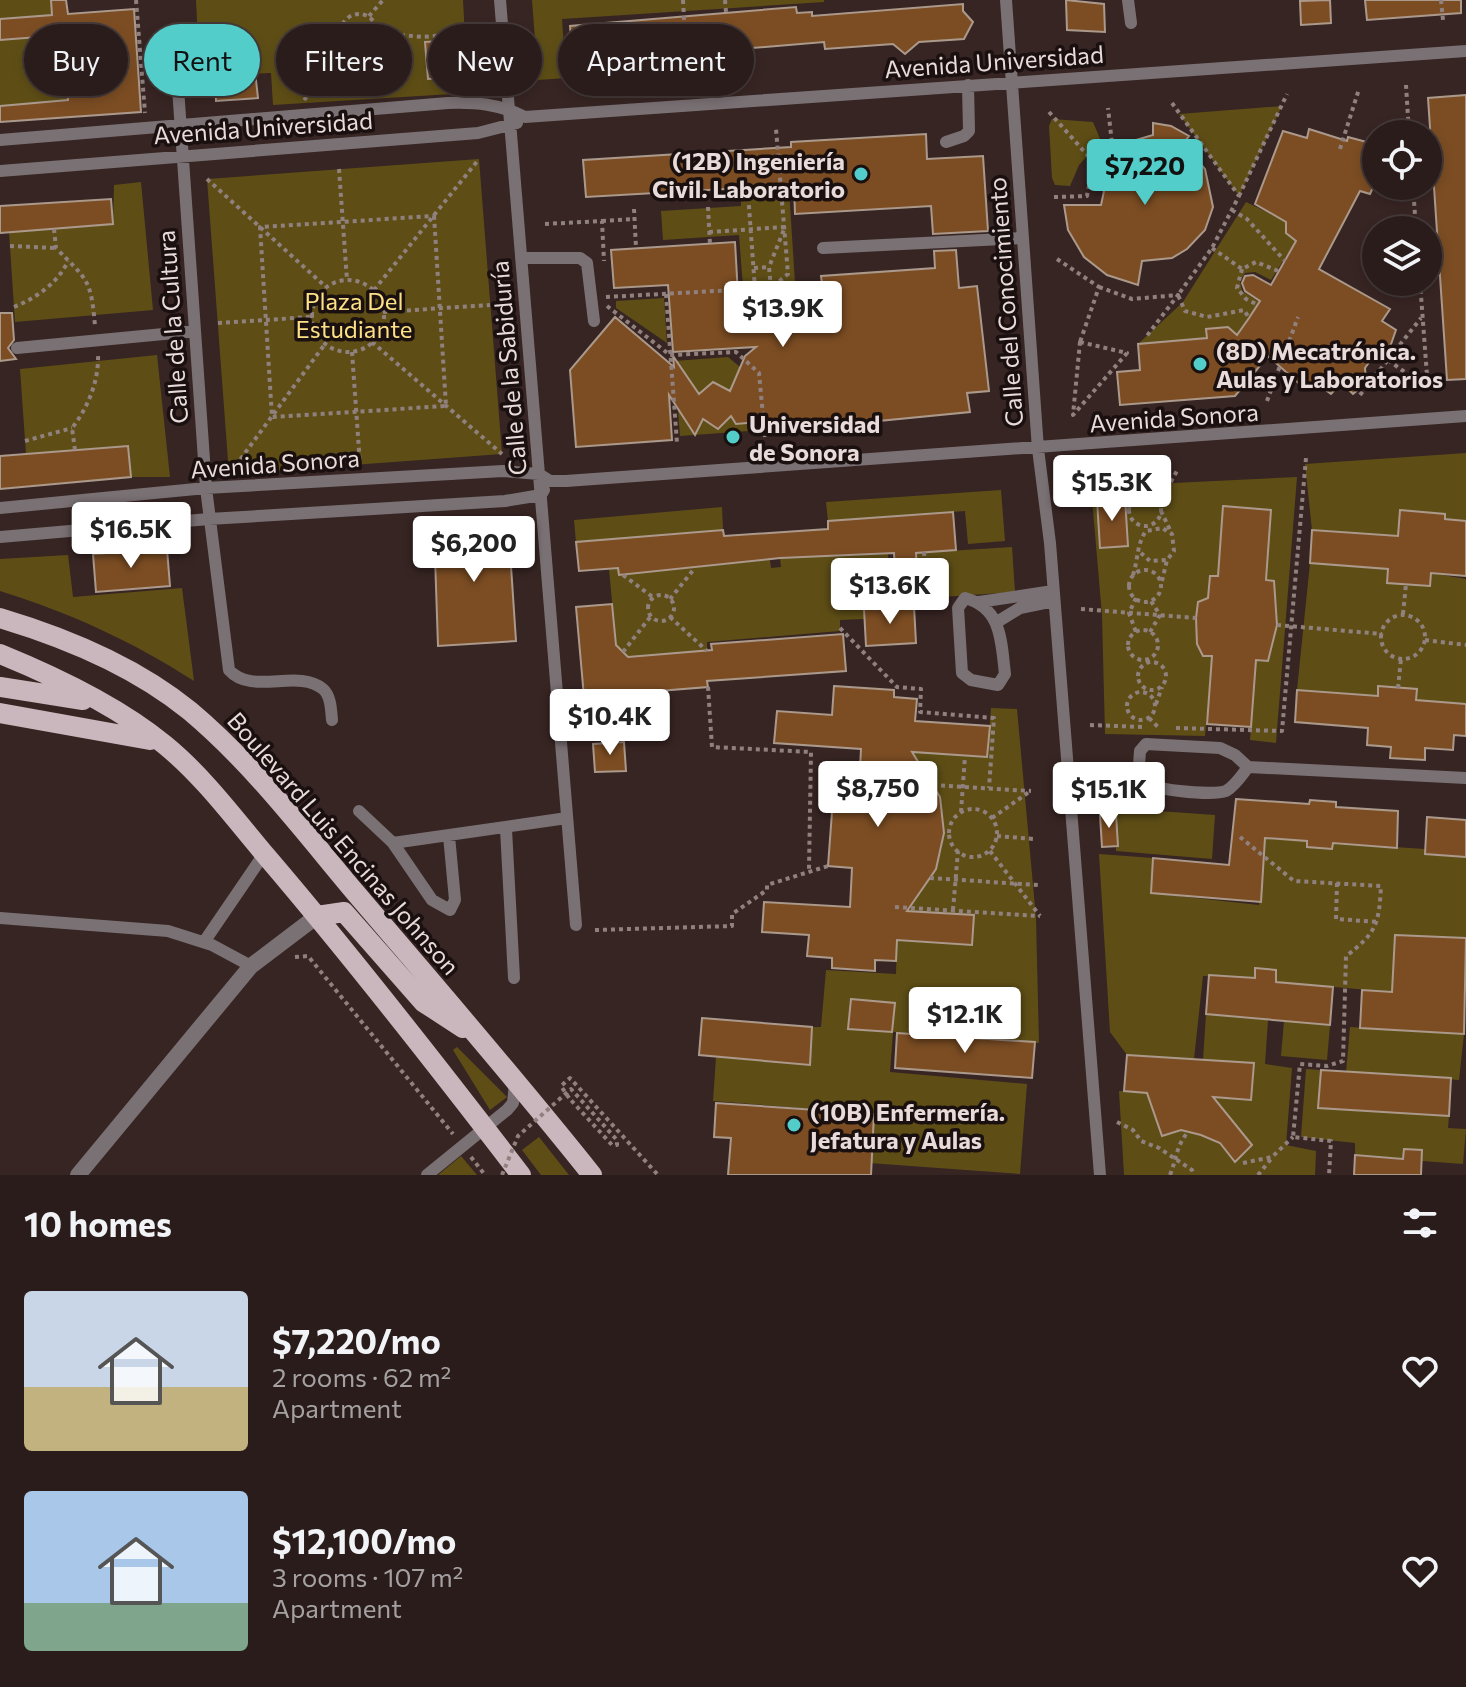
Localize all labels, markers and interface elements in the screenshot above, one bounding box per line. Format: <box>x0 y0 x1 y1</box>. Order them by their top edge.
chip: Buy <box>24 24 128 96</box>
chip: Rent <box>144 24 260 96</box>
chip: Filters <box>276 24 412 96</box>
chip: New <box>428 24 542 96</box>
chip: Apartment <box>558 24 754 96</box>
street label: Avenida Universidad <box>883 39 1105 83</box>
street label: Avenida Universidad <box>152 105 374 149</box>
map controls <box>1362 120 1442 296</box>
button: locate <box>1362 120 1442 200</box>
pin: $7,220 <box>1080 139 1210 207</box>
place label: (12B) Ingeniería Civil. Laboratorio <box>652 146 845 203</box>
text: $7,220 <box>1105 149 1185 180</box>
marker: (12B) Ingeniería Civil. Laboratorio <box>852 165 870 183</box>
street label: Calle del Conocimiento <box>982 176 1028 428</box>
button: layers <box>1362 216 1442 296</box>
street label: Calle de la Cultura <box>151 229 193 425</box>
street label: Calle de la Sabiduría <box>484 259 532 477</box>
pin: $13.9K <box>718 281 848 349</box>
park label: Plaza Del Estudiante <box>296 286 412 343</box>
text: $13.9K <box>742 291 824 322</box>
place label: (8D) Mecatrónica. Aulas y Laboratorios <box>1216 336 1443 393</box>
marker: (8D) Mecatrónica. Aulas y Laboratorios <box>1191 355 1209 373</box>
street label: Avenida Sonora <box>1088 397 1260 437</box>
place label: Universidad de Sonora <box>749 409 880 466</box>
marker: Universidad de Sonora <box>724 428 742 446</box>
street label: Avenida Sonora <box>189 443 361 483</box>
pin: $15.3K <box>1047 455 1177 523</box>
text: $15.3K <box>1071 465 1153 496</box>
pin: $16.5K <box>66 502 196 570</box>
text: $16.5K <box>90 512 172 543</box>
pin: $6,200 <box>409 516 539 584</box>
text: $6,200 <box>431 526 517 557</box>
pin: $13.6K <box>825 558 955 626</box>
text: $13.6K <box>849 568 931 599</box>
pin: $10.4K <box>545 689 675 757</box>
text: $10.4K <box>568 699 652 730</box>
street label: Boulevard Luis Encinas Johnson <box>222 706 466 980</box>
pin: $8,750 <box>813 761 943 829</box>
pin: $15.1K <box>1044 762 1174 830</box>
text: $8,750 <box>836 771 920 802</box>
text: $15.1K <box>1071 772 1147 803</box>
pin: $12.1K <box>900 987 1030 1055</box>
text: $12.1K <box>927 997 1003 1028</box>
place label: (10B) Enfermería. Jefatura y Aulas <box>810 1097 1005 1154</box>
marker: (10B) Enfermería. Jefatura y Aulas <box>785 1116 803 1134</box>
icon: filters <box>1398 1201 1442 1245</box>
text: 10 homes <box>24 1202 172 1244</box>
text: $7,220/mo <box>272 1319 441 1361</box>
icon: home <box>88 1323 184 1419</box>
icon: heart <box>1398 1349 1442 1393</box>
text: 2 rooms · 62 m² <box>272 1361 451 1392</box>
text: Apartment <box>272 1392 402 1423</box>
text: $12,100/mo <box>272 1519 456 1561</box>
icon: home <box>88 1523 184 1619</box>
icon: heart <box>1398 1549 1442 1593</box>
text: 3 rooms · 107 m² <box>272 1561 463 1592</box>
text: Apartment <box>272 1592 402 1623</box>

